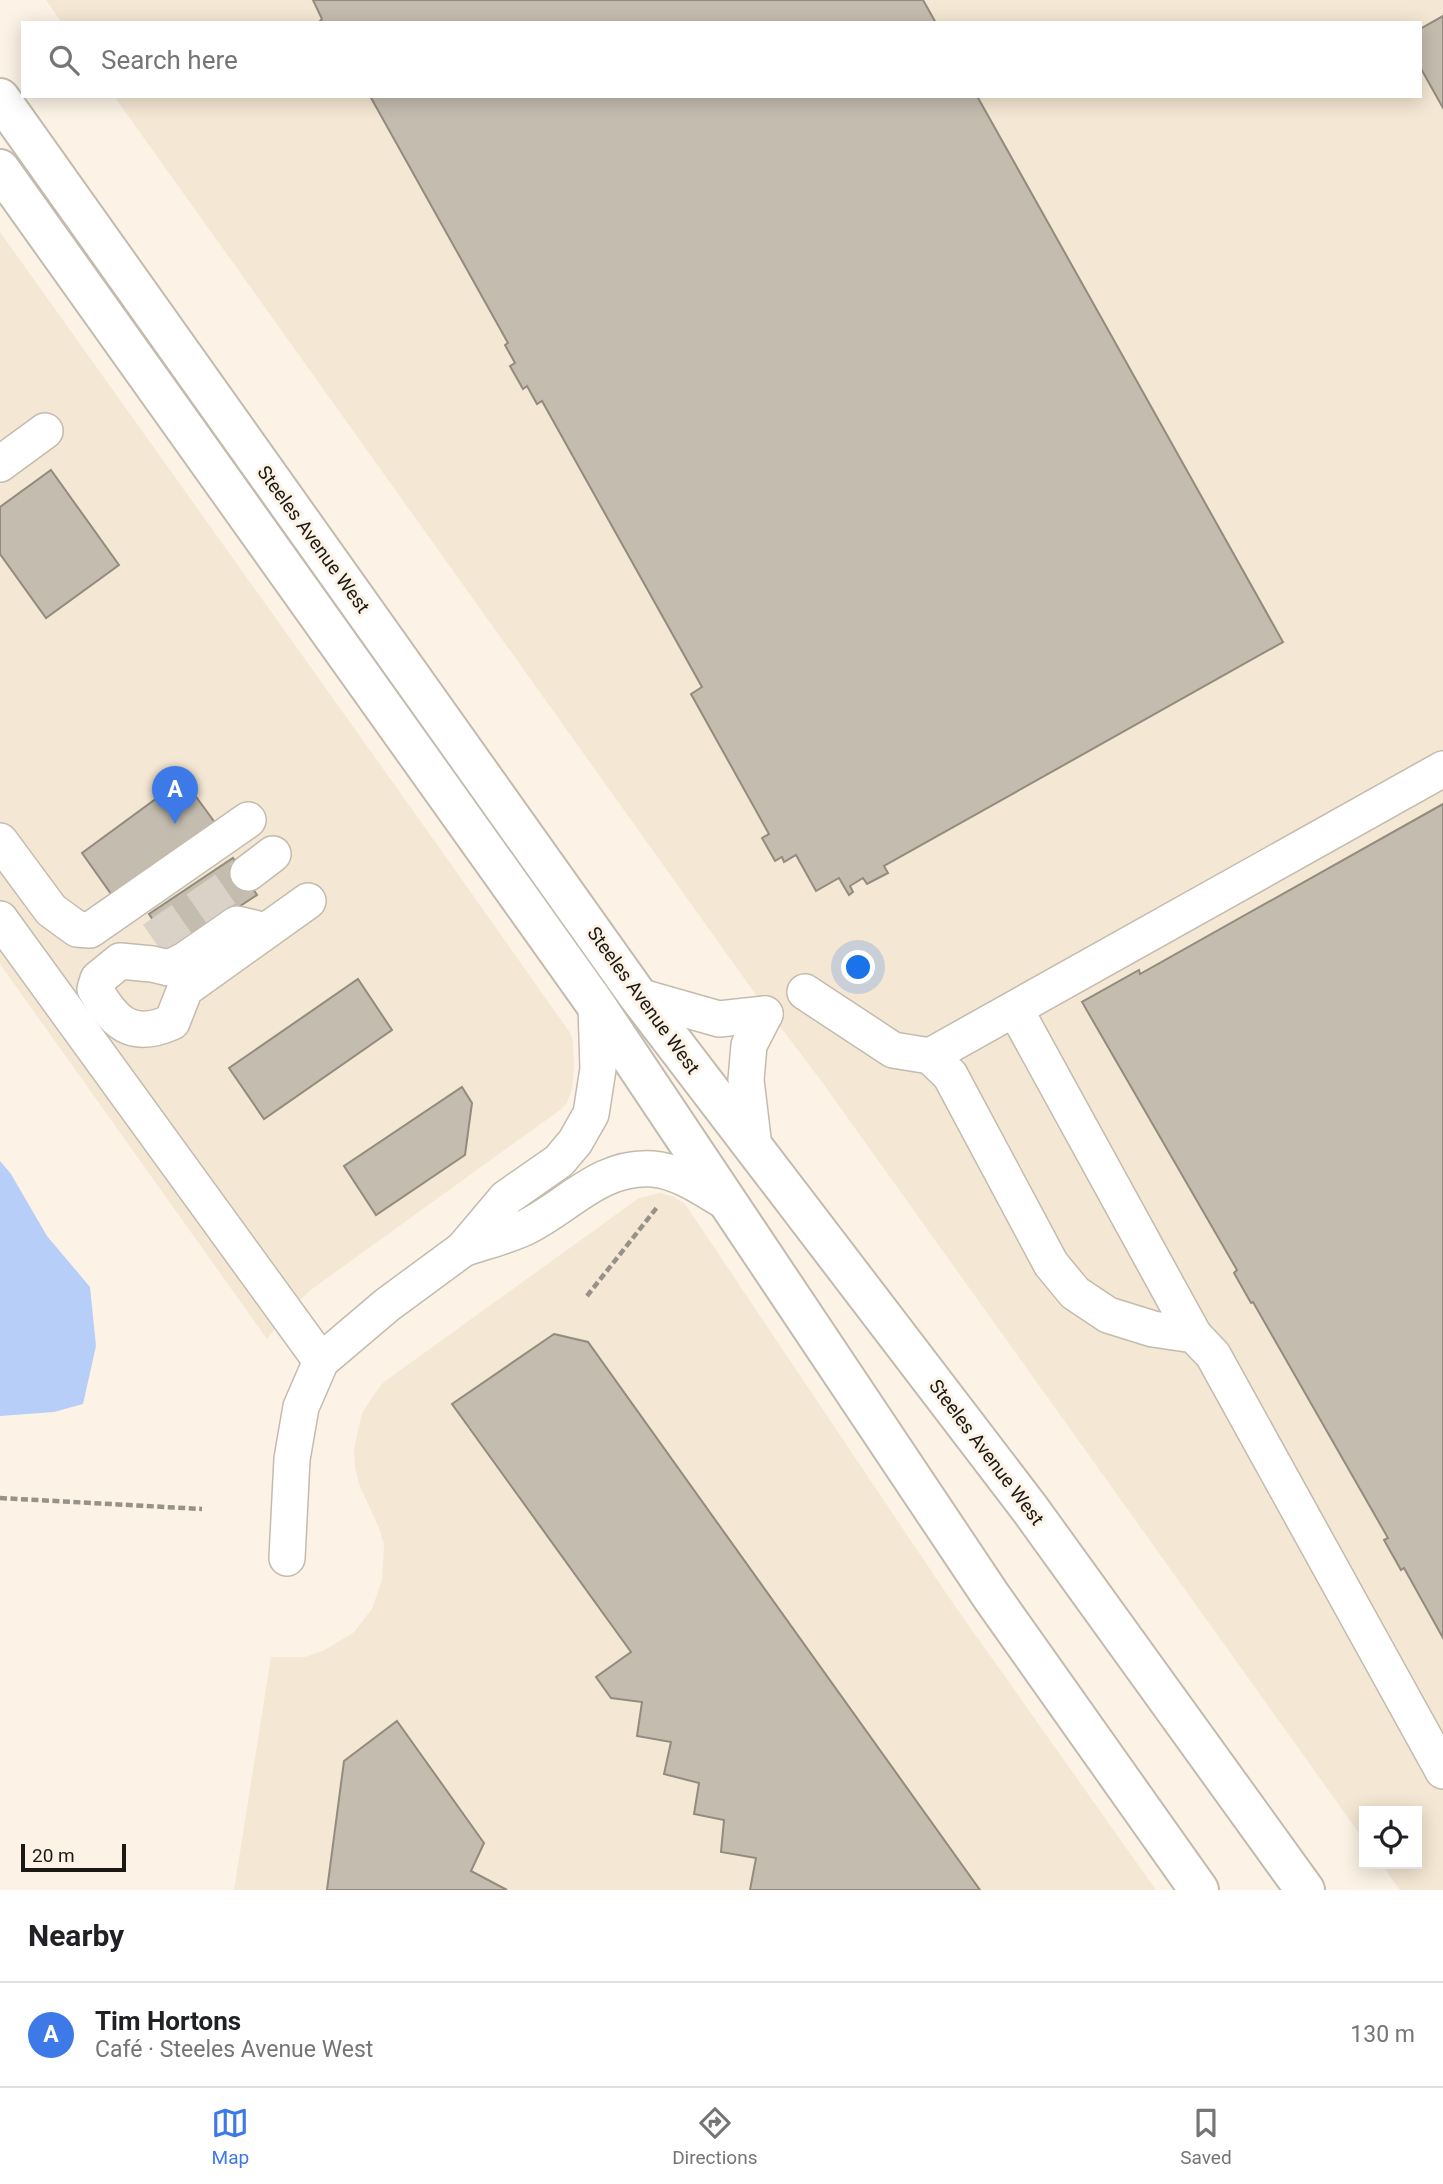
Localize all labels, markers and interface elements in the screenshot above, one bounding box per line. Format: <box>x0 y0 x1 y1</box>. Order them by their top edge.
search box <box>21 21 1422 98</box>
icon: search <box>45 41 83 79</box>
text: Search here <box>101 45 238 75</box>
street label: Steeles Avenue West <box>252 461 375 617</box>
pin: A <box>152 766 198 824</box>
street label: Steeles Avenue West <box>582 922 705 1078</box>
your location <box>841 950 875 984</box>
street label: Steeles Avenue West <box>924 1375 1049 1530</box>
map controls <box>1359 1806 1422 1869</box>
button: locate <box>1359 1806 1422 1869</box>
scale bar <box>21 1841 126 1873</box>
text: 20 m <box>32 1844 75 1867</box>
text: Nearby <box>28 1918 124 1953</box>
text: Tim Hortons <box>95 2006 241 2036</box>
text: A <box>43 2021 59 2048</box>
text: 130 m <box>1350 2021 1415 2048</box>
text: Café · Steeles Avenue West <box>95 2036 373 2063</box>
tab: Map <box>211 2104 249 2169</box>
tab: Directions <box>672 2104 757 2169</box>
tab: Saved <box>1180 2104 1232 2169</box>

